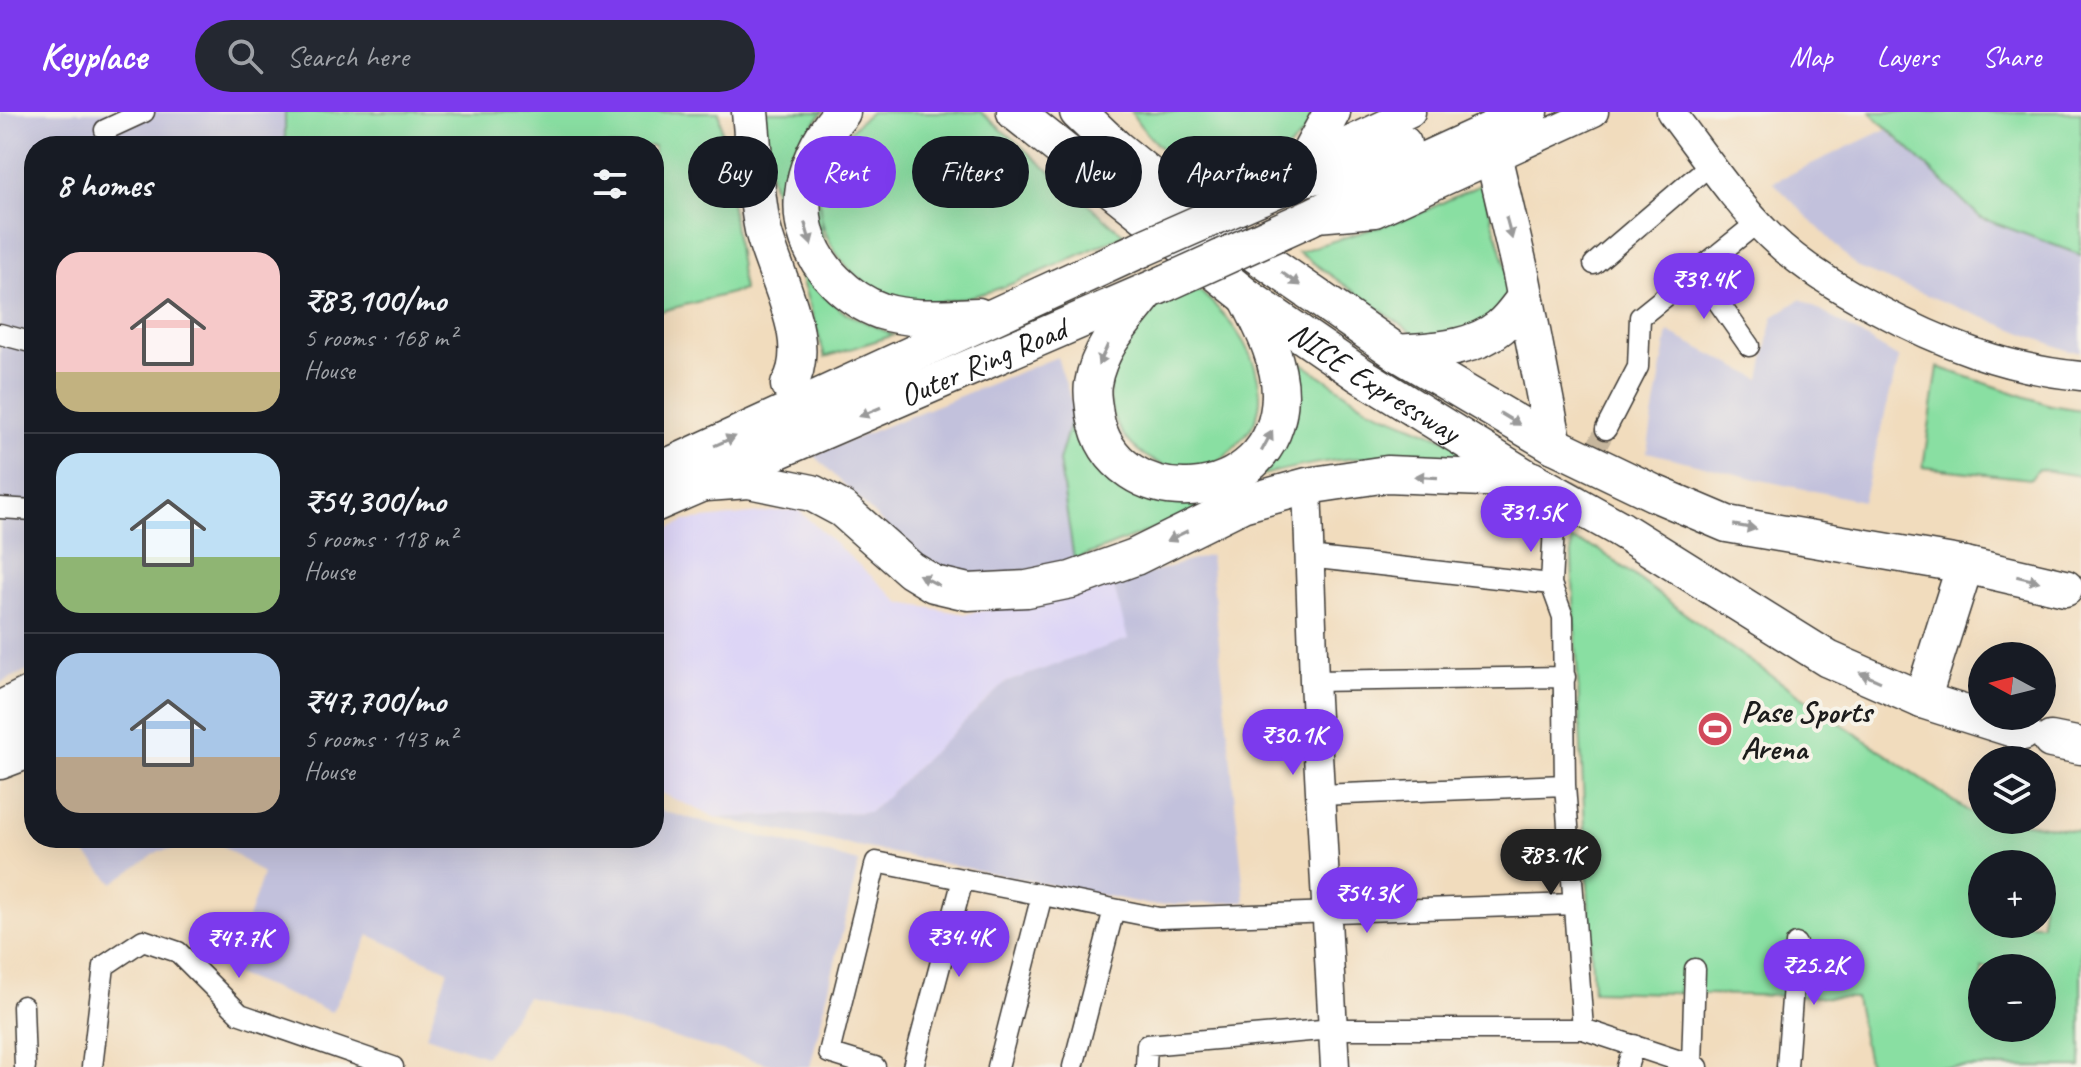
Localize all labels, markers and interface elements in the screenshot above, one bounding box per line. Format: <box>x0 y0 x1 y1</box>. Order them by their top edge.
search box <box>195 20 755 92</box>
text: Keyplace <box>40 33 147 80</box>
icon: search <box>223 34 267 78</box>
text: Search here <box>287 37 409 75</box>
text: Map <box>1790 39 1833 74</box>
text: Layers <box>1877 39 1938 74</box>
text: Share <box>1982 39 2041 74</box>
chip: Buy <box>688 136 778 208</box>
chip: Rent <box>794 136 896 208</box>
chip: Filters <box>912 136 1029 208</box>
chip: New <box>1045 136 1142 208</box>
chip: Apartment <box>1158 136 1317 208</box>
icon: filters <box>588 162 632 206</box>
text: 8 homes <box>56 163 152 206</box>
one-way arrow <box>1504 216 1516 241</box>
one-way arrow <box>802 223 815 247</box>
pin: ₹39.4K <box>1639 253 1769 321</box>
text: ₹39.4K <box>1672 262 1736 295</box>
one-way arrow <box>1280 271 1301 286</box>
text: ₹83,100/mo <box>304 278 446 321</box>
icon: home <box>120 284 216 380</box>
street label: Outer Ring Road <box>893 306 1077 417</box>
street label: NICE Expressway <box>1281 312 1470 454</box>
text: 5 rooms · 168 m² <box>304 321 456 354</box>
one-way arrow <box>1096 343 1110 367</box>
text: House <box>304 354 355 387</box>
one-way arrow <box>859 405 882 418</box>
one-way arrow <box>1499 411 1521 425</box>
one-way arrow <box>1261 429 1274 452</box>
one-way arrow <box>713 435 737 448</box>
one-way arrow <box>1413 470 1438 483</box>
text: ₹54,300/mo <box>304 479 446 522</box>
icon: home <box>120 485 216 581</box>
pin: ₹31.5K <box>1466 486 1596 554</box>
text: ₹31.5K <box>1499 495 1563 528</box>
one-way arrow <box>1733 521 1758 533</box>
text: 5 rooms · 118 m² <box>304 522 456 555</box>
one-way arrow <box>1165 529 1188 543</box>
text: House <box>304 555 355 588</box>
one-way arrow <box>917 573 940 586</box>
one-way arrow <box>2016 573 2041 586</box>
north arrow <box>1968 642 2056 730</box>
map controls <box>1968 642 2056 1042</box>
one-way arrow <box>1858 670 1882 684</box>
text: ₹47,700/mo <box>304 679 446 722</box>
icon: home <box>120 685 216 781</box>
place label: Pase Sports Arena <box>1741 691 1875 769</box>
pin: ₹30.1K <box>1228 709 1358 777</box>
sports icon: Pase Sports Arena <box>1696 710 1734 748</box>
text: ₹30.1K <box>1260 718 1326 751</box>
text: 5 rooms · 143 m² <box>304 722 456 755</box>
button: layers <box>1968 746 2056 834</box>
text: House <box>304 755 355 788</box>
pin: ₹83.1K <box>1486 829 1616 897</box>
text: ₹83.1K <box>1518 838 1584 871</box>
button: + <box>1968 850 2056 938</box>
pin: ₹54.3K <box>1302 867 1432 935</box>
text: ₹54.3K <box>1335 876 1399 909</box>
pin: ₹34.4K <box>894 911 1024 979</box>
pin: ₹47.7K <box>174 912 304 980</box>
text: ₹34.4K <box>926 920 992 953</box>
text: ₹47.7K <box>207 921 271 954</box>
pin: ₹25.2K <box>1749 939 1879 1007</box>
text: ₹25.2K <box>1782 948 1846 981</box>
button: − <box>1968 954 2056 1042</box>

